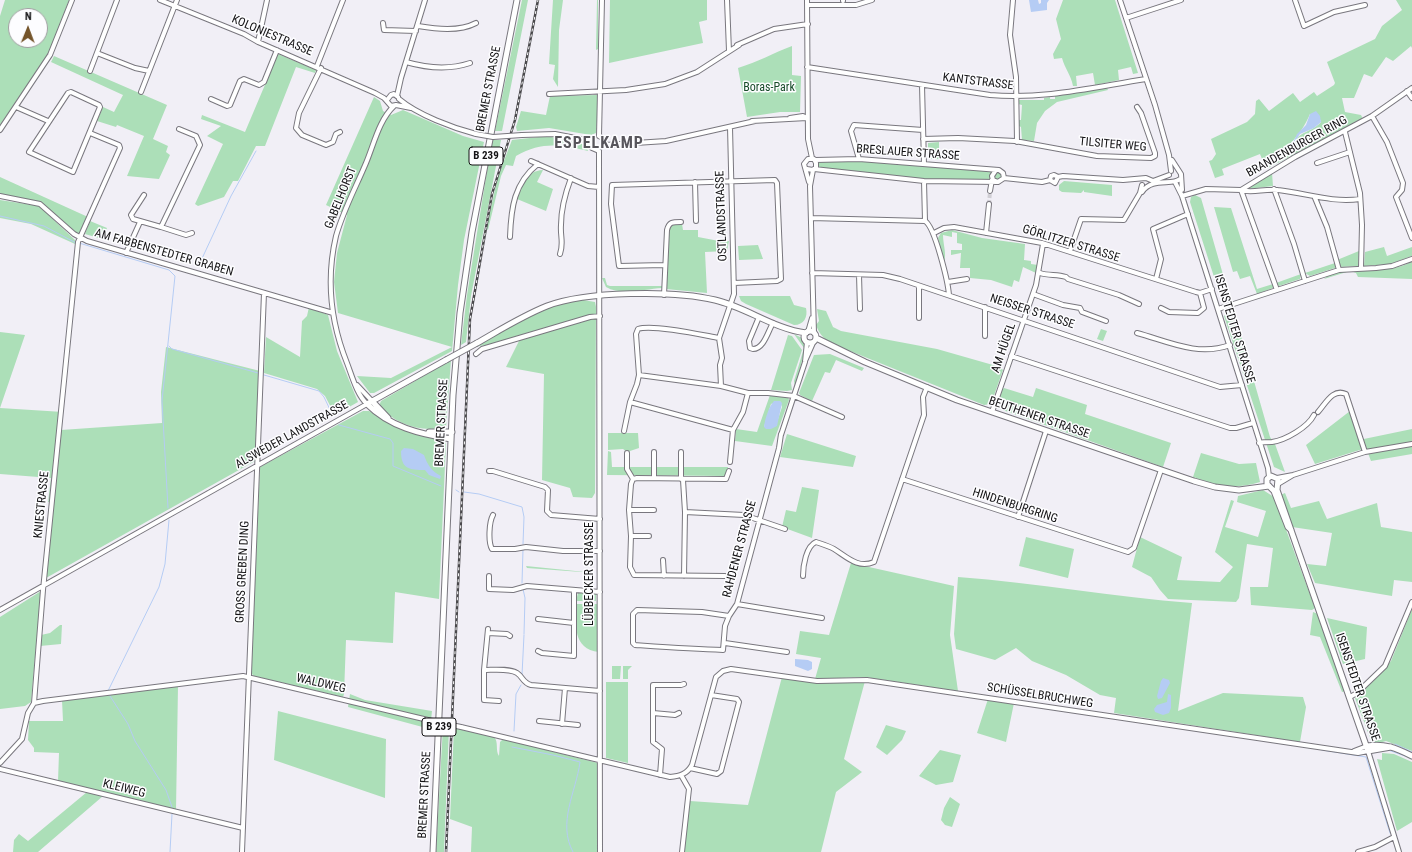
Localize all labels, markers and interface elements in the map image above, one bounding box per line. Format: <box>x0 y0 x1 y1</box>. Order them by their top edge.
north arrow <box>8 8 48 48</box>
text: N <box>25 10 32 23</box>
street label: KOLONIESTRASSE <box>229 12 315 60</box>
street label: BREMER STRASSE <box>474 45 504 133</box>
street label: KANTSTRASSE <box>942 71 1014 93</box>
park label: Boras-Park <box>743 81 795 95</box>
street label: BRANDENBURGER RING <box>1244 113 1350 181</box>
district label: ESPELKAMP <box>554 134 644 154</box>
street label: TILSITER WEG <box>1079 135 1147 155</box>
street label: BRESLAUER STRASSE <box>856 142 960 164</box>
road number: B 239 <box>469 147 503 165</box>
street label: GABELHORST <box>322 165 360 231</box>
street label: OSTLANDSTRASSE <box>713 170 731 262</box>
street label: GÖRLITZER STRASSE <box>1021 222 1121 266</box>
street label: AM FABBENSTEDTER GRABEN <box>93 226 235 280</box>
street label: ISENSTEDTER STRASSE <box>1211 273 1257 385</box>
street label: NEISSER STRASSE <box>988 292 1076 332</box>
street label: AM HÜGEL <box>989 321 1019 375</box>
street label: BREMER STRASSE <box>433 379 451 467</box>
street label: BEUTHENER STRASSE <box>987 394 1091 442</box>
street label: ALSWEDER LANDSTRASSE <box>233 398 351 472</box>
street label: KNIESTRASSE <box>31 471 53 539</box>
street label: HINDENBURGRING <box>971 485 1059 527</box>
street label: RAHDENER STRASSE <box>720 499 760 599</box>
street label: GROSS GREBEN DING <box>233 521 253 623</box>
street label: LÜBBECKER STRASSE <box>583 522 597 626</box>
street label: ISENSTEDTER STRASSE <box>1332 631 1382 743</box>
street label: WALDWEG <box>295 671 347 697</box>
street label: SCHÜSSELBRUCHWEG <box>986 680 1094 712</box>
road number: B 239 <box>422 718 456 736</box>
street label: BREMER STRASSE <box>416 751 434 839</box>
street label: KLEIWEG <box>101 777 147 801</box>

